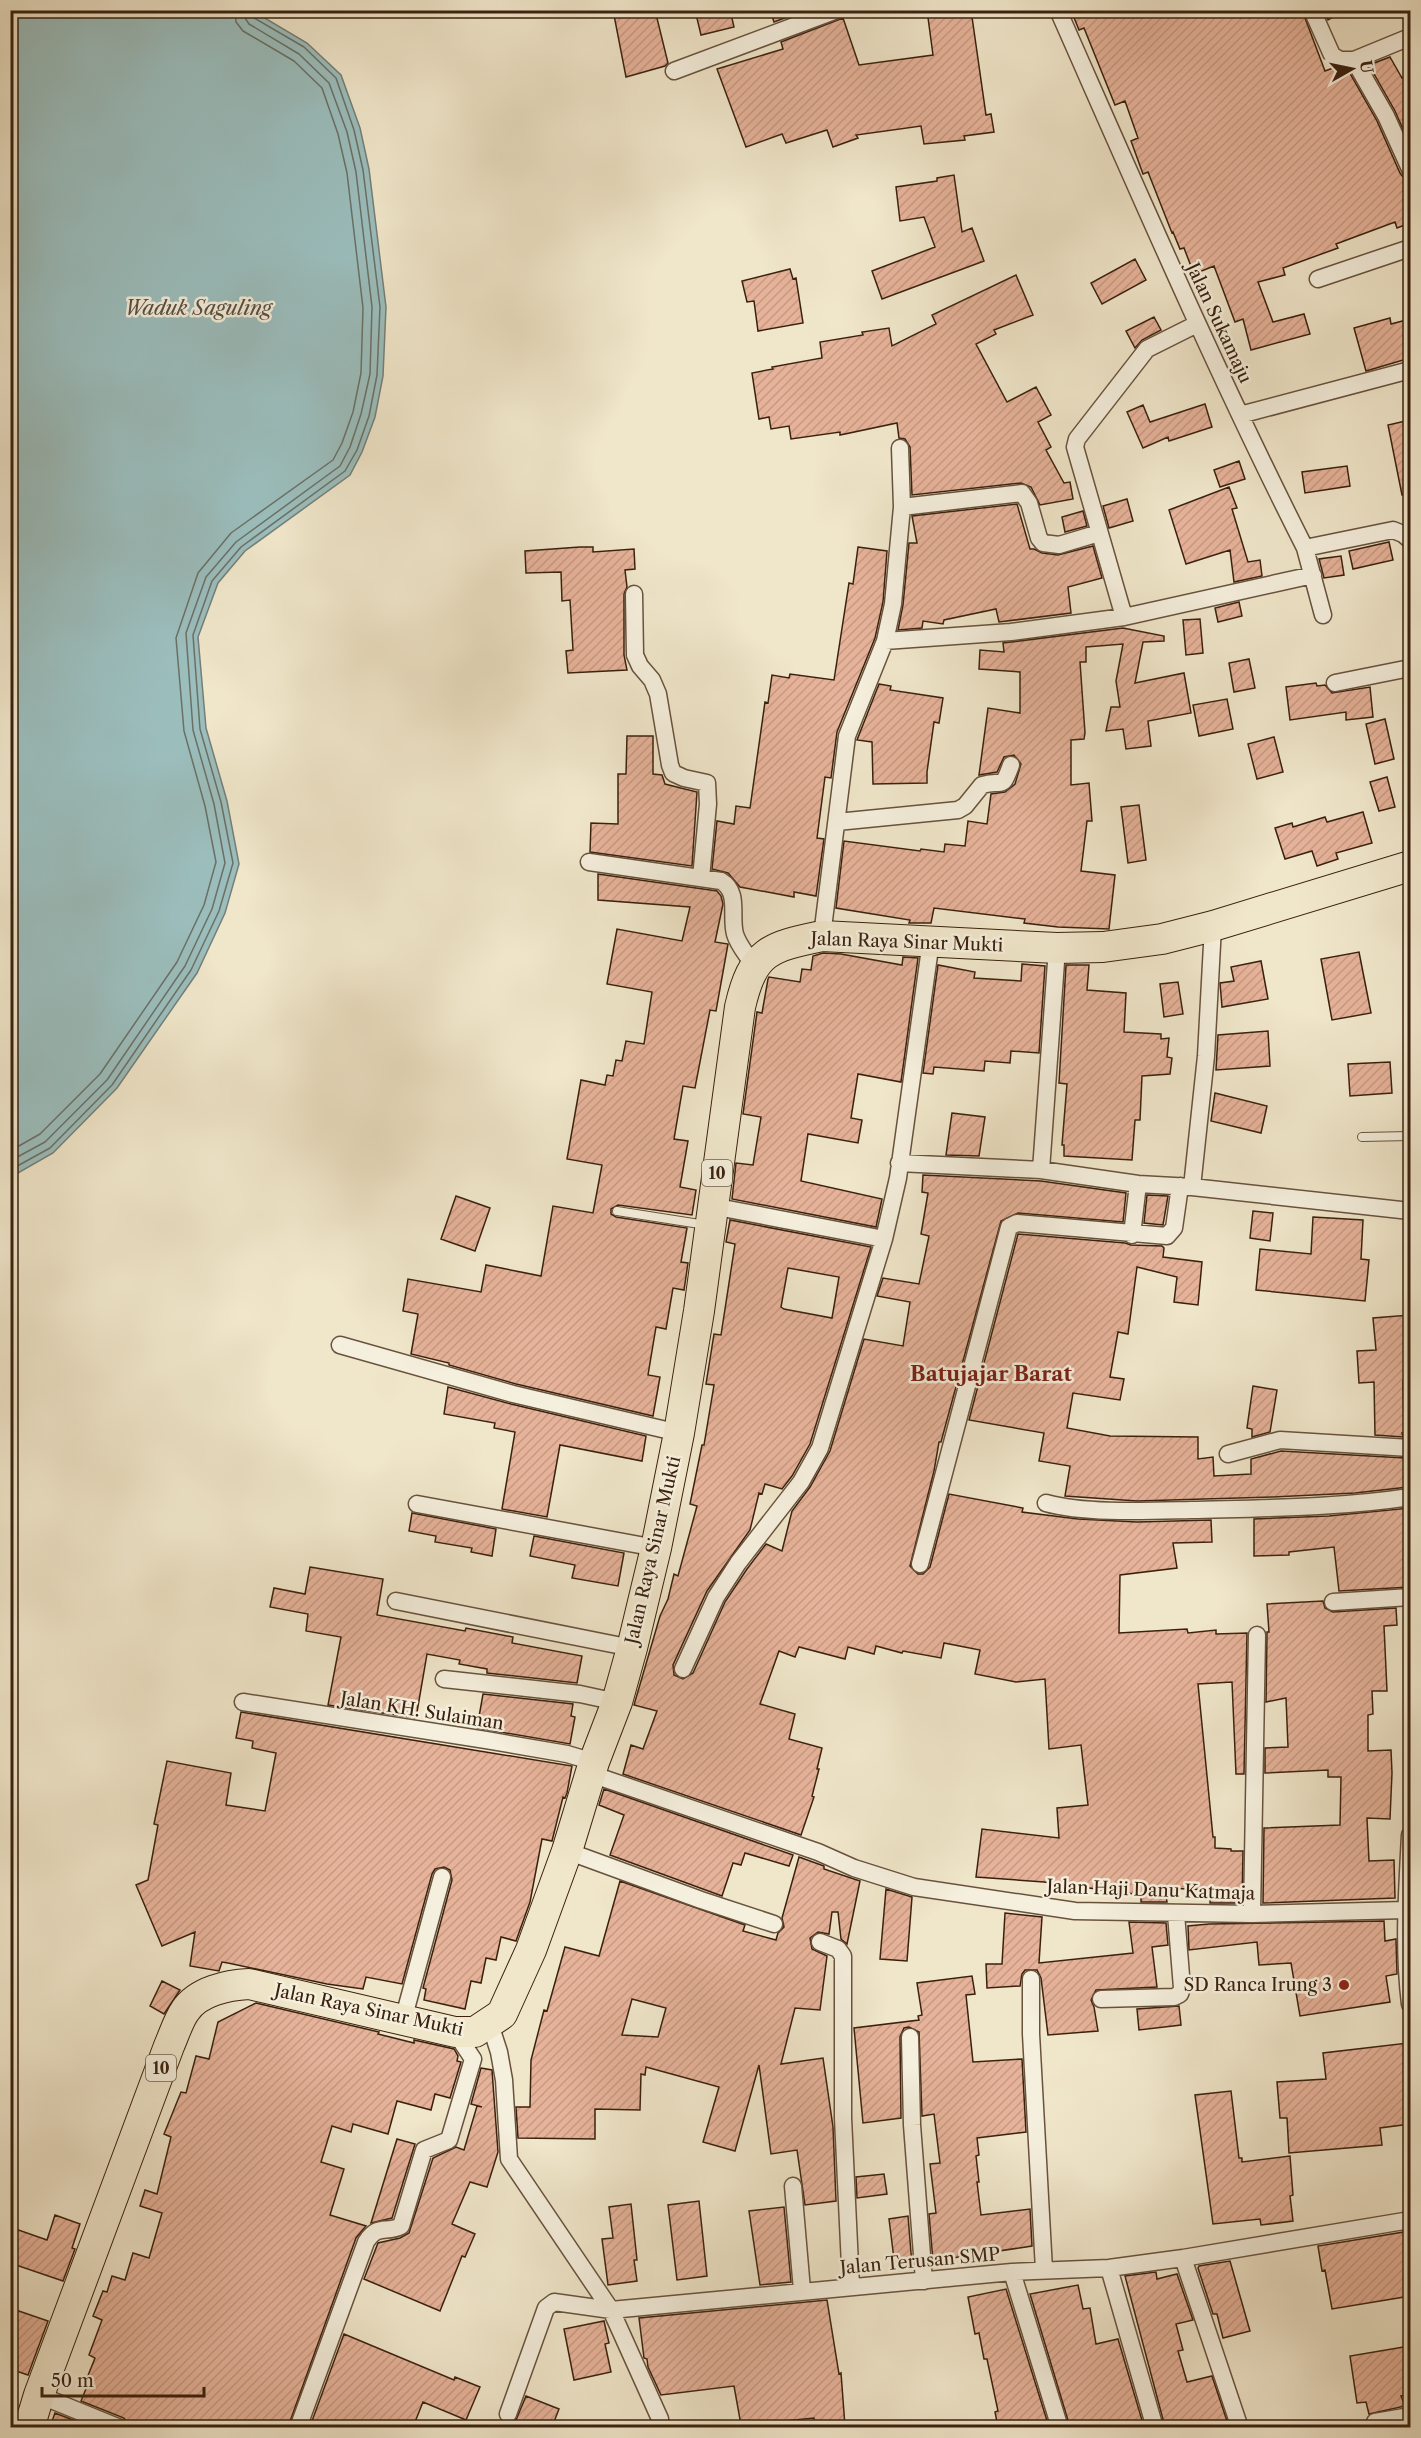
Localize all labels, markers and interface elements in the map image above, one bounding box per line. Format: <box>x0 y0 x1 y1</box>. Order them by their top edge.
north arrow <box>1322 39 1382 99</box>
text: U <box>1356 59 1378 75</box>
street label: Jalan Sukamaju <box>1180 257 1257 387</box>
water label: Waduk Saguling <box>124 296 273 320</box>
street label: Jalan Raya Sinar Mukti <box>807 928 1004 956</box>
road number: 10 <box>702 1160 732 1186</box>
district label: Batujajar Barat <box>910 1361 1073 1386</box>
street label: Jalan Raya Sinar Mukti <box>620 1453 685 1649</box>
street label: Jalan KH. Sulaiman <box>336 1687 505 1735</box>
street label: Jalan Haji Danu Katmaja <box>1043 1875 1256 1905</box>
place label: SD Ranca Irung 3 <box>1183 1974 1332 1996</box>
marker: SD Ranca Irung 3 <box>1337 1978 1351 1992</box>
street label: Jalan Raya Sinar Mukti <box>270 1979 466 2041</box>
road number: 10 <box>146 2055 176 2081</box>
street label: Jalan Terusan SMP <box>836 2243 1001 2279</box>
scale bar <box>42 2360 204 2398</box>
text: 50 m <box>51 2370 94 2392</box>

